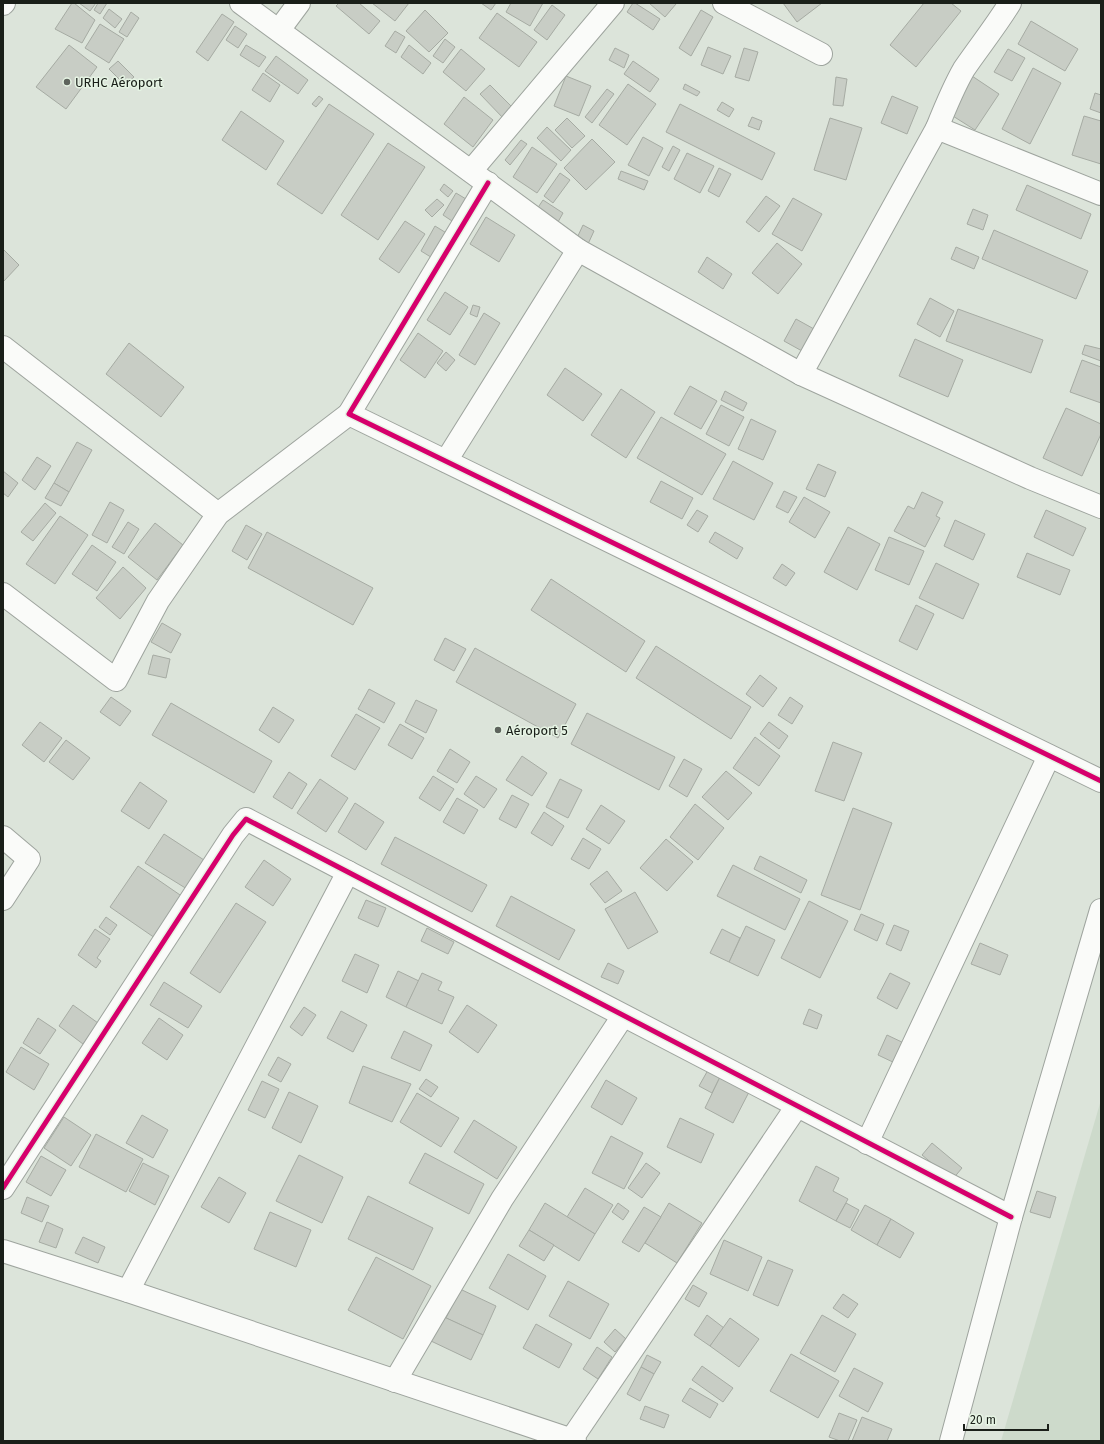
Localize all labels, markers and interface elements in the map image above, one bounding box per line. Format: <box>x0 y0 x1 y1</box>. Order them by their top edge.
place label: URHC Aéroport <box>75 75 163 90</box>
marker: URHC Aéroport <box>62 77 72 87</box>
place label: Aéroport 5 <box>506 723 568 738</box>
marker: Aéroport 5 <box>493 725 503 735</box>
scale bar <box>964 1406 1048 1432</box>
text: 20 m <box>970 1413 996 1427</box>

